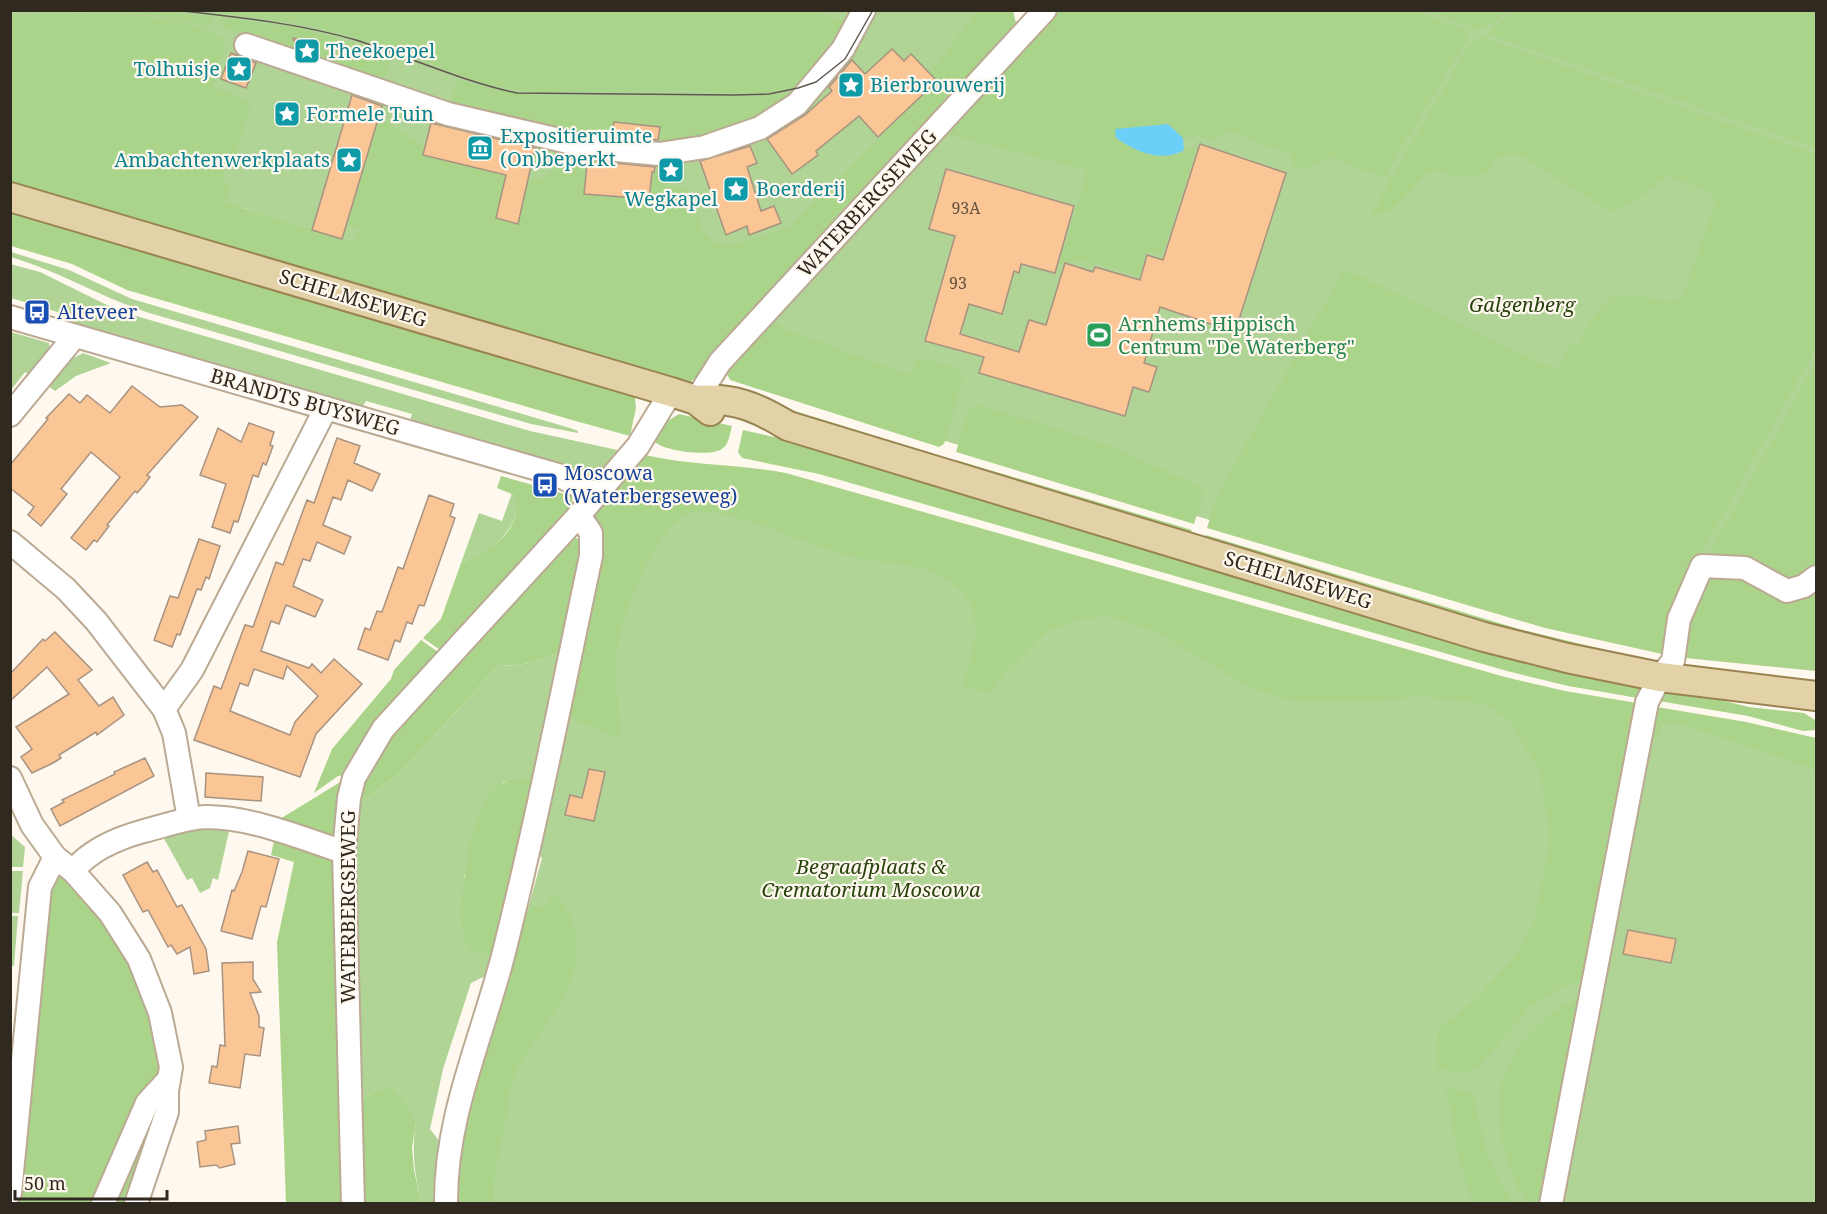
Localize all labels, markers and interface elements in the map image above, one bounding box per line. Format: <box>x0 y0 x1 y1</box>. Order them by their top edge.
place icon: Theekoepel <box>292 36 322 66</box>
place label: Theekoepel <box>326 37 435 64</box>
place icon: Tolhuisje <box>224 54 254 84</box>
place label: Tolhuisje <box>133 55 220 82</box>
place icon: Bierbrouwerij <box>836 70 866 100</box>
place label: Bierbrouwerij <box>870 71 1005 98</box>
place icon: Formele Tuin <box>272 99 302 129</box>
place label: Formele Tuin <box>306 100 434 127</box>
place label: Expositieruimte (On)beperkt <box>500 122 653 172</box>
street label: WATERBERGSEWEG <box>791 123 942 283</box>
museum icon: Expositieruimte (On)beperkt <box>465 133 495 163</box>
place icon: Ambachtenwerkplaats <box>334 145 364 175</box>
place label: Ambachtenwerkplaats <box>114 146 330 173</box>
place icon: Wegkapel <box>656 155 686 185</box>
place icon: Boerderij <box>721 174 751 204</box>
place label: Boerderij <box>756 175 846 202</box>
place label: Wegkapel <box>624 185 718 212</box>
house number: 93A <box>951 197 981 219</box>
street label: SCHELMSEWEG <box>276 262 430 333</box>
house number: 93 <box>949 272 967 294</box>
park label: Galgenberg <box>1469 291 1576 318</box>
bus stop icon: Alteveer <box>22 297 52 327</box>
place label: Alteveer <box>57 298 138 325</box>
place label: Arnhems Hippisch Centrum "De Waterberg" <box>1118 310 1355 360</box>
sports icon: Arnhems Hippisch Centrum "De Waterberg" <box>1084 320 1114 350</box>
street label: BRANDTS BUYSWEG <box>207 362 403 441</box>
place label: Moscowa (Waterbergseweg) <box>564 459 737 509</box>
bus stop icon: Moscowa (Waterbergseweg) <box>530 470 560 500</box>
street label: SCHELMSEWEG <box>1221 544 1375 615</box>
street label: WATERBERGSEWEG <box>334 810 361 1004</box>
park label: Begraafplaats & Crematorium Moscowa <box>762 853 981 903</box>
scale bar <box>15 1163 166 1201</box>
text: 50 m <box>24 1171 66 1195</box>

